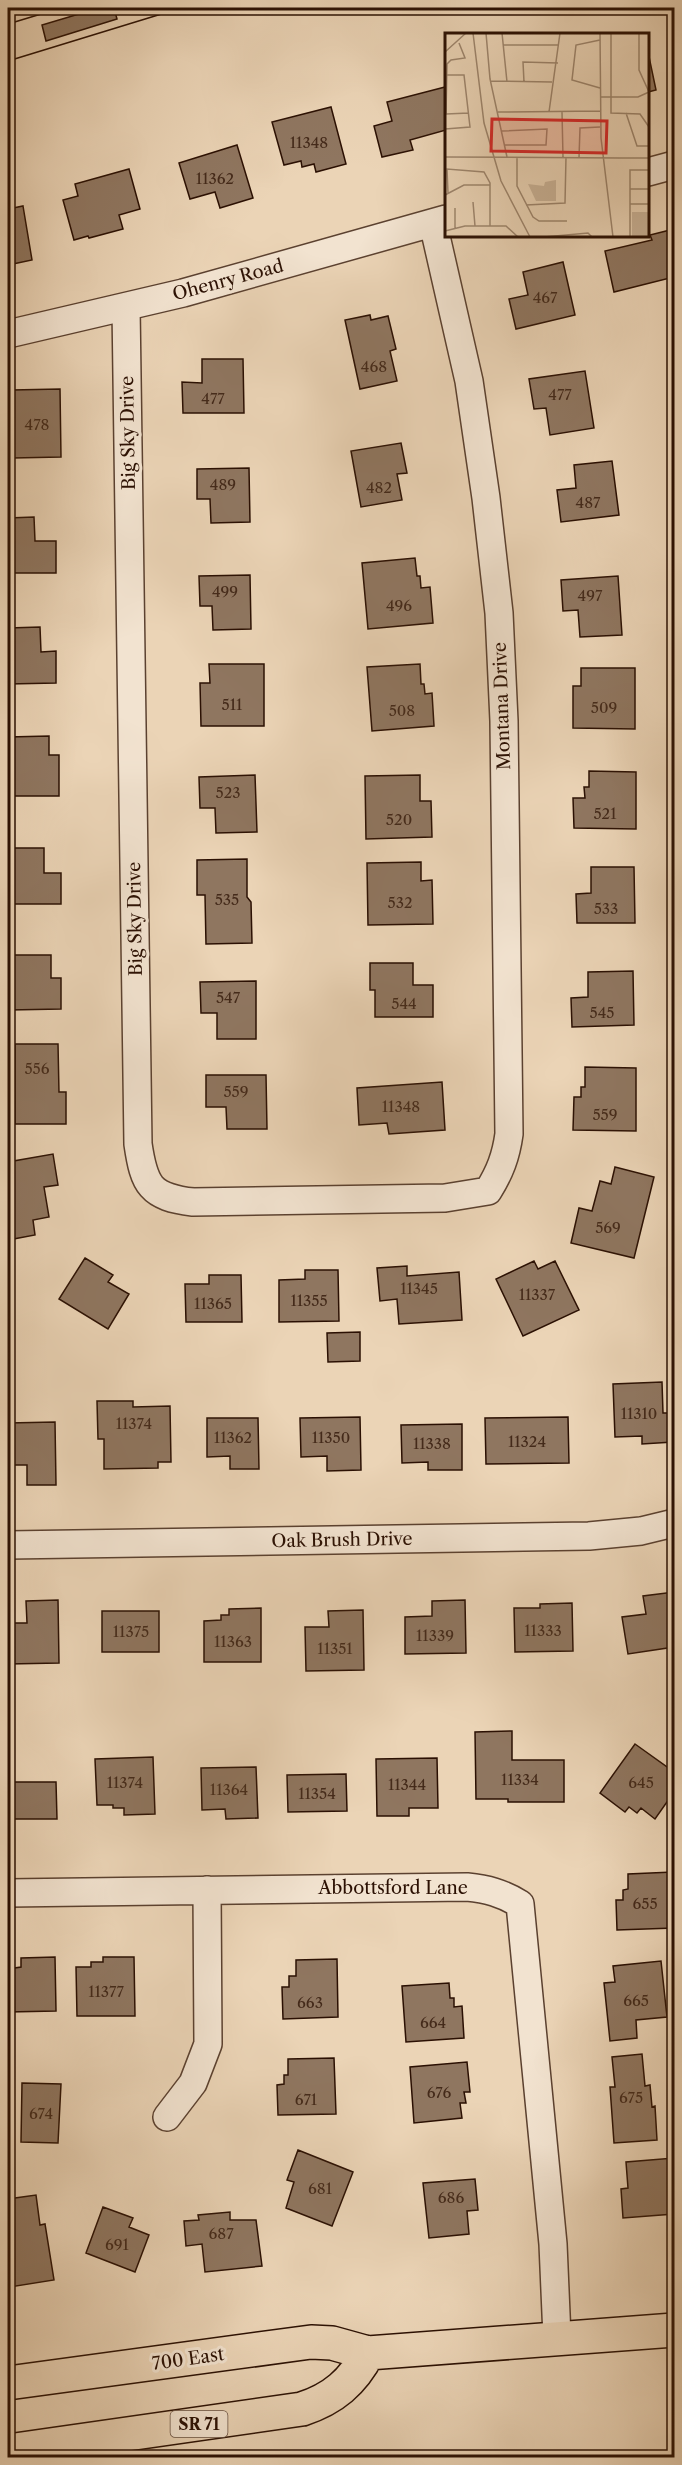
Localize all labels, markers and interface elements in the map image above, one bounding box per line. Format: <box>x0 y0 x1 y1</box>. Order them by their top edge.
inset map <box>445 33 649 237</box>
house number: 11348 <box>290 133 328 152</box>
house number: 11362 <box>196 169 234 188</box>
street label: Ohenry Road <box>170 255 286 305</box>
house number: 467 <box>533 288 558 307</box>
house number: 468 <box>361 357 387 376</box>
street label: Big Sky Drive <box>116 376 140 490</box>
house number: 477 <box>548 385 572 404</box>
house number: 477 <box>201 389 225 408</box>
house number: 478 <box>25 415 50 434</box>
house number: 489 <box>210 475 236 494</box>
house number: 482 <box>366 478 392 497</box>
house number: 487 <box>576 493 601 512</box>
house number: 499 <box>212 582 238 601</box>
house number: 497 <box>578 586 603 605</box>
house number: 496 <box>386 596 412 615</box>
street label: Montana Drive <box>489 642 515 770</box>
house number: 511 <box>222 695 243 714</box>
house number: 509 <box>591 698 617 717</box>
house number: 508 <box>389 701 415 720</box>
house number: 523 <box>215 783 241 802</box>
house number: 521 <box>593 804 617 823</box>
house number: 520 <box>386 810 412 829</box>
street label: Big Sky Drive <box>123 862 147 976</box>
house number: 535 <box>215 890 239 909</box>
house number: 532 <box>387 893 413 912</box>
house number: 533 <box>594 899 618 918</box>
house number: 547 <box>216 988 241 1007</box>
house number: 544 <box>391 994 417 1013</box>
house number: 545 <box>590 1003 614 1022</box>
house number: 556 <box>24 1059 50 1078</box>
house number: 559 <box>223 1082 249 1101</box>
house number: 11348 <box>382 1097 420 1116</box>
house number: 559 <box>592 1105 618 1124</box>
house number: 569 <box>595 1218 621 1237</box>
house number: 11345 <box>400 1279 438 1298</box>
house number: 11337 <box>519 1285 556 1304</box>
house number: 11355 <box>290 1291 328 1310</box>
house number: 11365 <box>194 1294 232 1313</box>
house number: 11310 <box>621 1404 657 1423</box>
house number: 11374 <box>116 1414 152 1433</box>
house number: 11362 <box>214 1428 252 1447</box>
house number: 11350 <box>312 1428 350 1447</box>
house number: 11324 <box>508 1432 546 1451</box>
house number: 11338 <box>413 1434 451 1453</box>
street label: Oak Brush Drive <box>271 1528 413 1552</box>
house number: 11333 <box>524 1621 562 1640</box>
house number: 11375 <box>113 1622 149 1641</box>
house number: 11339 <box>416 1626 454 1645</box>
house number: 11363 <box>214 1632 252 1651</box>
house number: 11351 <box>317 1639 353 1658</box>
house number: 11334 <box>501 1770 539 1789</box>
house number: 11374 <box>107 1773 143 1792</box>
house number: 645 <box>628 1773 654 1792</box>
house number: 11344 <box>388 1775 426 1794</box>
house number: 11364 <box>210 1780 248 1799</box>
house number: 11354 <box>298 1784 336 1803</box>
street label: Abbottsford Lane <box>317 1877 468 1899</box>
house number: 655 <box>632 1894 658 1913</box>
house number: 11377 <box>88 1982 124 2001</box>
house number: 665 <box>623 1991 649 2010</box>
house number: 663 <box>297 1993 323 2012</box>
house number: 664 <box>420 2013 446 2032</box>
house number: 676 <box>427 2083 451 2102</box>
house number: 675 <box>619 2088 643 2107</box>
house number: 671 <box>295 2090 318 2109</box>
house number: 674 <box>29 2104 53 2123</box>
house number: 681 <box>308 2179 333 2198</box>
house number: 686 <box>438 2188 464 2207</box>
house number: 687 <box>208 2224 234 2243</box>
house number: 691 <box>105 2235 130 2254</box>
street label: 700 East <box>151 2343 226 2375</box>
road number: SR 71 <box>170 2411 228 2437</box>

